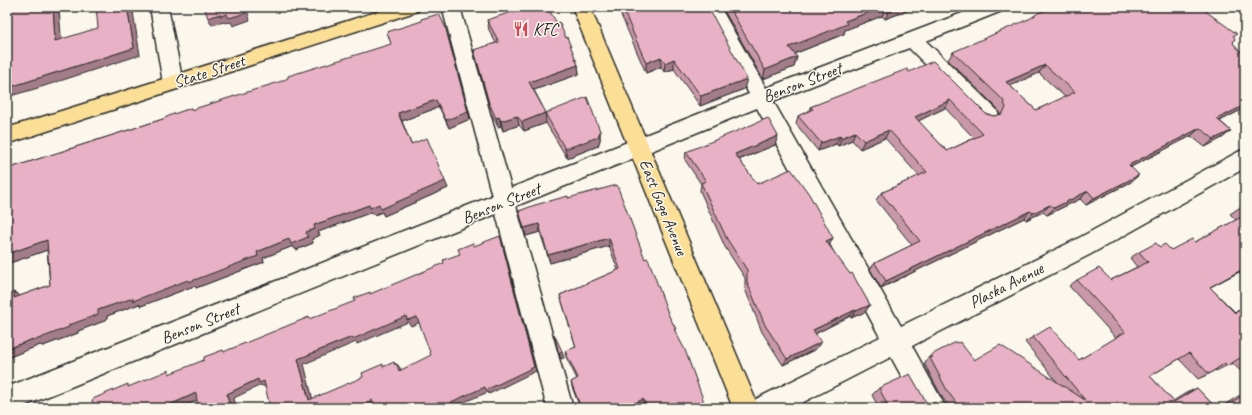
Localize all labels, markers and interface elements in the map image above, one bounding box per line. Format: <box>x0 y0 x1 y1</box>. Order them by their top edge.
place label: KFC <box>533 19 560 40</box>
restaurant icon: KFC <box>512 20 530 38</box>
street label: State Street <box>171 49 250 93</box>
street label: Benson Street <box>760 57 847 107</box>
street label: East Gage Avenue <box>635 156 693 260</box>
street label: Benson Street <box>459 177 546 229</box>
street label: Plaska Avenue <box>966 257 1048 313</box>
street label: Benson Street <box>158 297 245 349</box>

